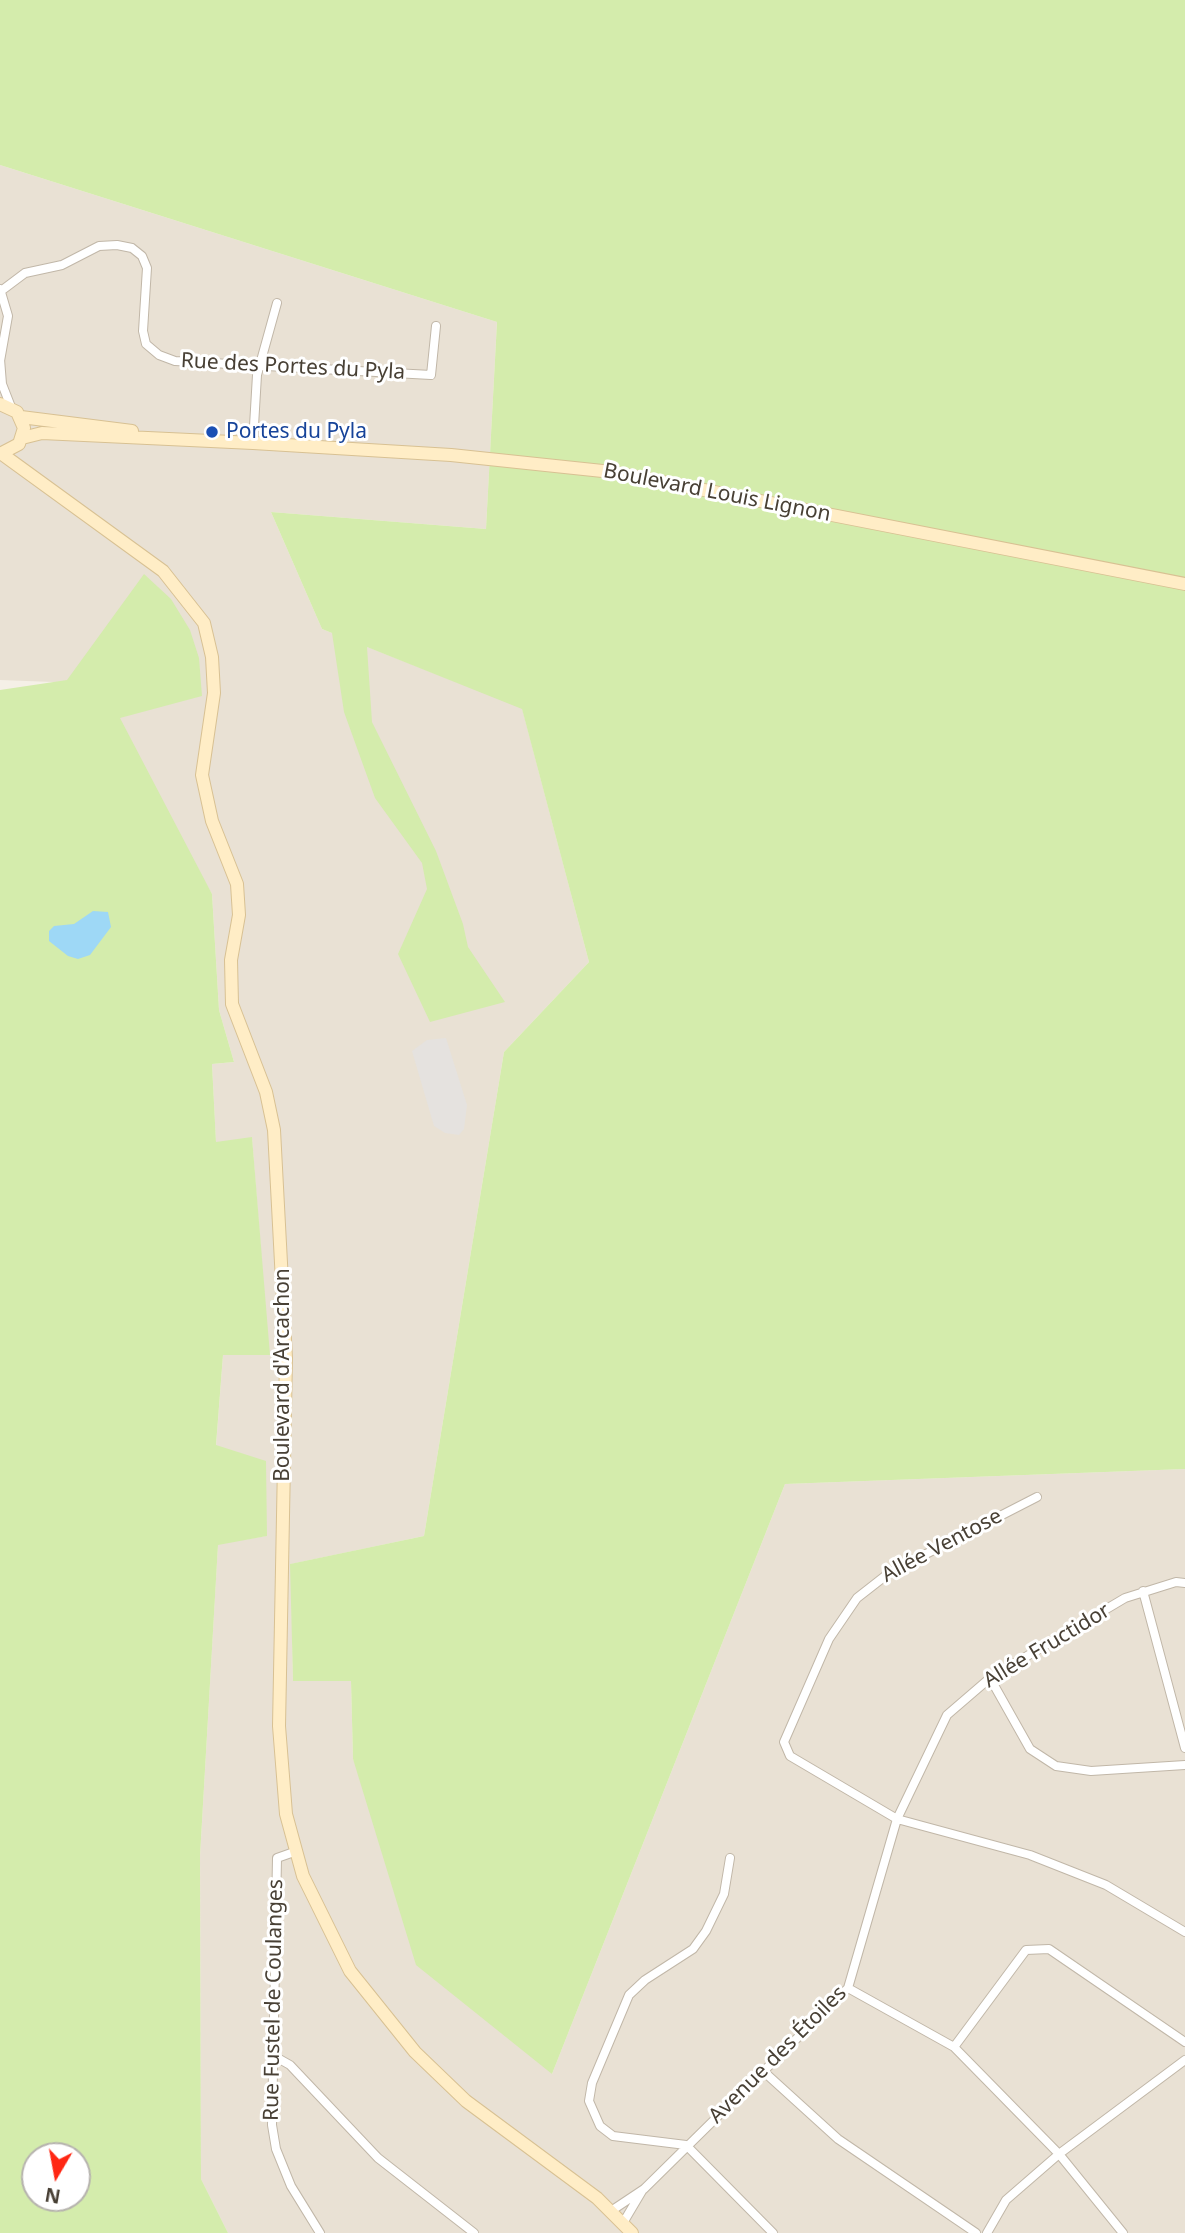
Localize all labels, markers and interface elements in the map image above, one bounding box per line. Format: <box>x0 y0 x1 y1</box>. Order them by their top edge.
street label: Rue des Portes du Pyla <box>180 349 406 385</box>
place label: Portes du Pyla <box>226 419 367 445</box>
marker: Portes du Pyla <box>204 424 220 440</box>
street label: Boulevard Louis Lignon <box>601 459 833 527</box>
street label: Boulevard d'Arcachon <box>270 1268 296 1482</box>
street label: Allée Ventose <box>878 1504 1006 1588</box>
street label: Allée Fructidor <box>979 1598 1115 1694</box>
street label: Rue Fustel de Coulanges <box>259 1879 289 2121</box>
street label: Avenue des Étoiles <box>704 1981 852 2129</box>
north arrow <box>21 2142 91 2212</box>
text: N <box>43 2182 63 2210</box>

